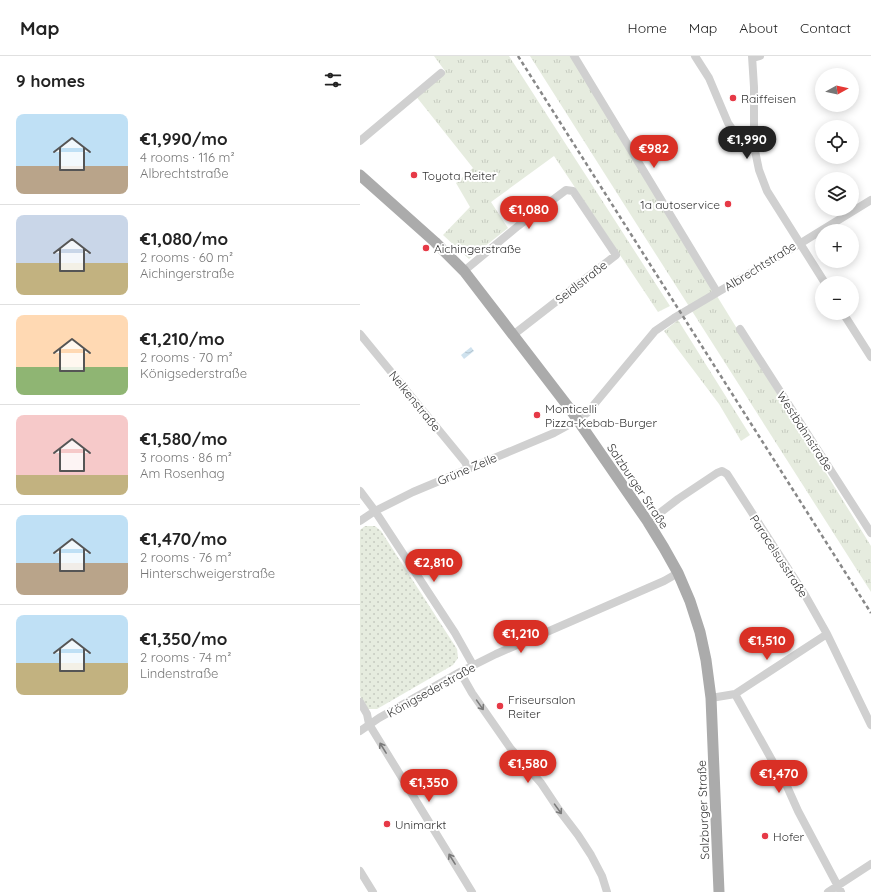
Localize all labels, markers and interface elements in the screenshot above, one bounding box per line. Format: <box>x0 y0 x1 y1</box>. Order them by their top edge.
text: Map <box>20 16 59 40</box>
text: Home <box>628 19 667 37</box>
text: Map <box>689 19 717 37</box>
text: About <box>739 19 778 37</box>
text: Contact <box>800 19 851 37</box>
north arrow <box>815 68 859 112</box>
map controls <box>815 68 859 320</box>
icon: filters <box>322 69 344 91</box>
text: 9 homes <box>16 70 85 91</box>
place label: Raiffeisen <box>741 91 796 106</box>
marker: Raiffeisen <box>728 93 738 103</box>
button: locate <box>815 120 859 164</box>
pin: €1,990 <box>714 126 780 160</box>
text: €1,990/mo <box>140 128 228 149</box>
icon: home <box>48 130 96 178</box>
text: €1,990 <box>727 131 767 147</box>
pin: €982 <box>630 135 678 169</box>
text: €982 <box>639 140 669 156</box>
text: 4 rooms · 116 m² <box>140 149 235 165</box>
text: Albrechtstraße <box>140 165 229 181</box>
place label: Toyota Reiter <box>422 168 497 183</box>
marker: Toyota Reiter <box>409 170 419 180</box>
button: layers <box>815 172 859 216</box>
pin: €1,080 <box>496 196 562 230</box>
place label: 1a autoservice <box>640 197 720 212</box>
marker: 1a autoservice <box>723 199 733 209</box>
text: €1,080 <box>509 201 549 217</box>
button: + <box>815 224 859 268</box>
text: €1,080/mo <box>140 228 228 249</box>
icon: home <box>48 231 96 279</box>
street label: Albrechtstraße <box>721 238 799 294</box>
place label: Aichingerstraße <box>434 241 521 256</box>
marker: Aichingerstraße <box>421 243 431 253</box>
text: 2 rooms · 60 m² <box>140 249 233 265</box>
street label: Seidlstraße <box>552 257 610 307</box>
text: Aichingerstraße <box>140 265 234 281</box>
button: − <box>815 276 859 320</box>
text: €1,210/mo <box>140 328 225 349</box>
icon: home <box>48 331 96 379</box>
text: 2 rooms · 70 m² <box>140 349 233 365</box>
text: Königsederstraße <box>140 365 247 381</box>
street label: Nelkenstraße <box>386 368 444 435</box>
street label: Westbahnstraße <box>774 388 836 474</box>
place label: Monticelli Pizza-Kebab-Burger <box>545 401 657 430</box>
marker: Monticelli Pizza-Kebab-Burger <box>532 410 542 420</box>
text: €1,580/mo <box>140 428 227 449</box>
icon: home <box>48 431 96 479</box>
street label: Salzburger Straße <box>604 441 672 532</box>
text: 3 rooms · 86 m² <box>140 449 232 465</box>
street label: Grüne Zeile <box>435 450 499 488</box>
text: Am Rosenhag <box>140 465 225 481</box>
street label: Paracelsusstraße <box>747 512 811 600</box>
text: €1,470/mo <box>140 528 227 549</box>
icon: home <box>48 531 96 579</box>
text: 2 rooms · 76 m² <box>140 549 232 565</box>
pin: €2,810 <box>401 549 467 583</box>
text: €2,810 <box>414 554 454 570</box>
text: Hinterschweigerstraße <box>140 565 275 581</box>
pin: €1,210 <box>488 620 554 654</box>
text: €1,210 <box>502 625 540 641</box>
pin: €1,510 <box>734 627 800 661</box>
text: €1,350/mo <box>140 628 227 649</box>
icon: home <box>48 631 96 679</box>
text: €1,510 <box>748 632 786 648</box>
text: 2 rooms · 74 m² <box>140 649 231 665</box>
street label: Königsederstraße <box>384 659 478 721</box>
text: Lindenstraße <box>140 665 218 681</box>
place label: Friseursalon Reiter <box>508 692 576 721</box>
one-way arrow <box>476 700 484 711</box>
marker: Friseursalon Reiter <box>495 701 505 711</box>
one-way arrow <box>379 742 387 754</box>
pin: €1,580 <box>495 750 561 784</box>
text: €1,580 <box>508 755 548 771</box>
street label: Salzburger Straße <box>694 760 712 860</box>
pin: €1,470 <box>746 760 812 794</box>
text: €1,470 <box>759 765 799 781</box>
pin: €1,350 <box>396 769 462 803</box>
text: €1,350 <box>409 774 449 790</box>
one-way arrow <box>554 804 562 815</box>
place label: Unimarkt <box>395 817 446 832</box>
marker: Unimarkt <box>382 819 392 829</box>
place label: Hofer <box>773 829 805 844</box>
marker: Hofer <box>760 831 770 841</box>
one-way arrow <box>447 853 455 865</box>

